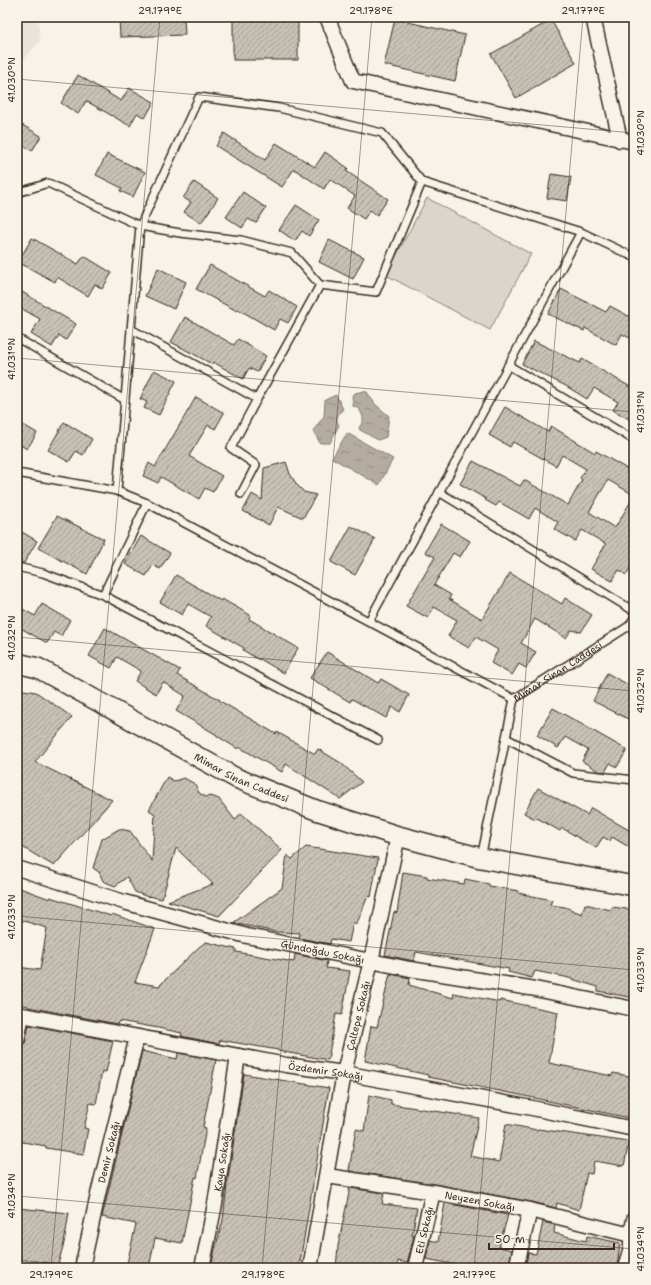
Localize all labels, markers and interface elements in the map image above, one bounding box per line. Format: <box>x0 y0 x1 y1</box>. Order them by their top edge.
text: 29.179°E <box>138 4 182 17</box>
text: 29.178°E <box>349 4 393 17</box>
text: 29.177°E <box>561 4 605 17</box>
text: 41.030°N <box>5 57 18 103</box>
text: 41.030°N <box>634 110 647 156</box>
text: 41.031°N <box>5 338 18 380</box>
text: 41.031°N <box>634 391 647 433</box>
text: 41.032°N <box>5 615 18 661</box>
street label: Mimar Sinan Caddesi <box>511 638 605 704</box>
text: 41.032°N <box>634 668 647 714</box>
street label: Mimar Sinan Caddesi <box>192 750 291 805</box>
text: 41.033°N <box>5 894 18 940</box>
street label: Gündoğdu Sokağı <box>280 937 366 966</box>
text: 41.033°N <box>634 947 647 993</box>
street label: Çaltepe Sokağı <box>343 979 373 1052</box>
street label: Özdemir Sokağı <box>287 1059 364 1083</box>
street label: Demir Sokağı <box>95 1120 122 1184</box>
street label: Kaya Sokağı <box>211 1131 233 1192</box>
text: 41.034°N <box>5 1173 18 1219</box>
street label: Neyzen Sokağı <box>444 1188 516 1214</box>
street label: Eti Sokağı <box>412 1205 436 1255</box>
scale bar <box>489 1225 614 1251</box>
text: 41.034°N <box>634 1226 647 1272</box>
text: 50 m <box>495 1231 525 1247</box>
text: 29.179°E <box>29 1268 73 1281</box>
text: 29.178°E <box>241 1268 285 1281</box>
text: 29.177°E <box>452 1268 496 1281</box>

